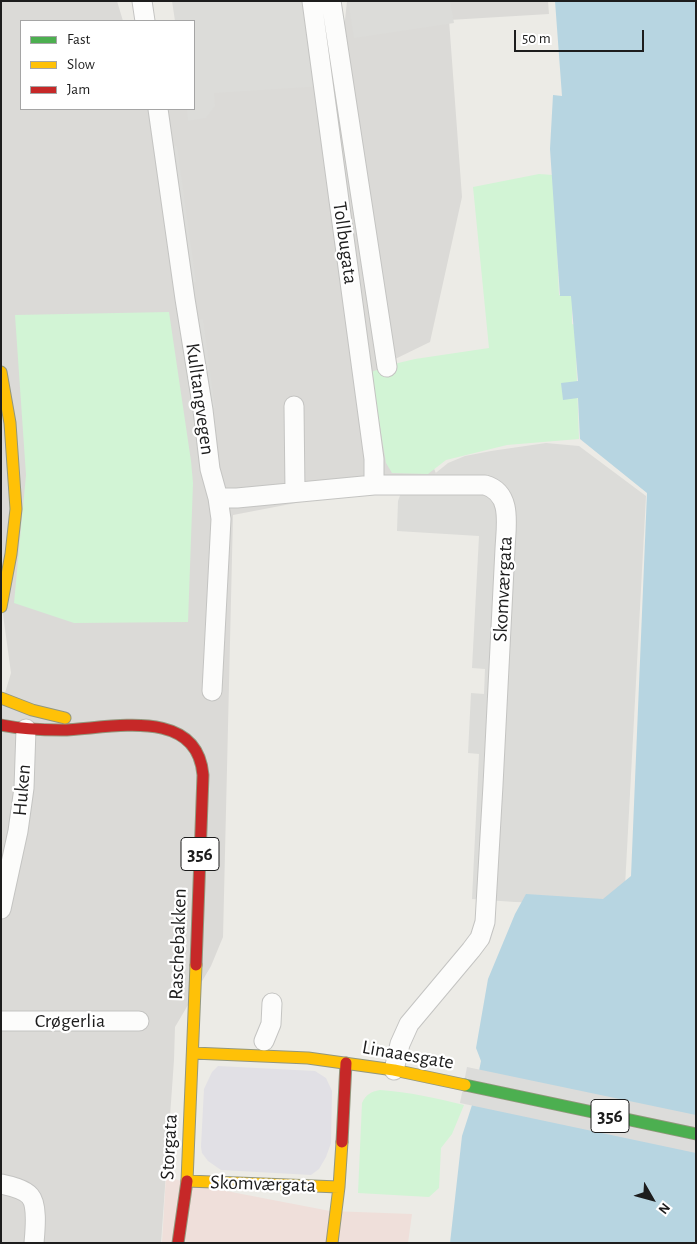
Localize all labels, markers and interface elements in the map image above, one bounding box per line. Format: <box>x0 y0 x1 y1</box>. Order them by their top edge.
legend <box>20 20 195 110</box>
scale bar <box>517 20 647 52</box>
text: 50 m <box>522 31 551 46</box>
text: Fast <box>67 32 90 47</box>
text: Slow <box>67 57 95 72</box>
text: Jam <box>67 82 90 97</box>
street label: Tollbugata <box>327 200 363 286</box>
street label: Kulltangvegen <box>180 342 220 456</box>
street label: Skomværgata <box>488 536 518 642</box>
street label: Huken <box>8 763 36 817</box>
road number: 356 <box>181 838 219 871</box>
street label: Raschebakken <box>164 888 192 1000</box>
street label: Crøgerlia <box>35 1009 105 1033</box>
street label: Linaaesgate <box>360 1035 456 1075</box>
road number: 356 <box>591 1100 629 1132</box>
street label: Storgata <box>155 1113 183 1181</box>
street label: Skomværgata <box>210 1170 316 1198</box>
north arrow <box>627 1174 677 1224</box>
text: N <box>655 1200 672 1216</box>

